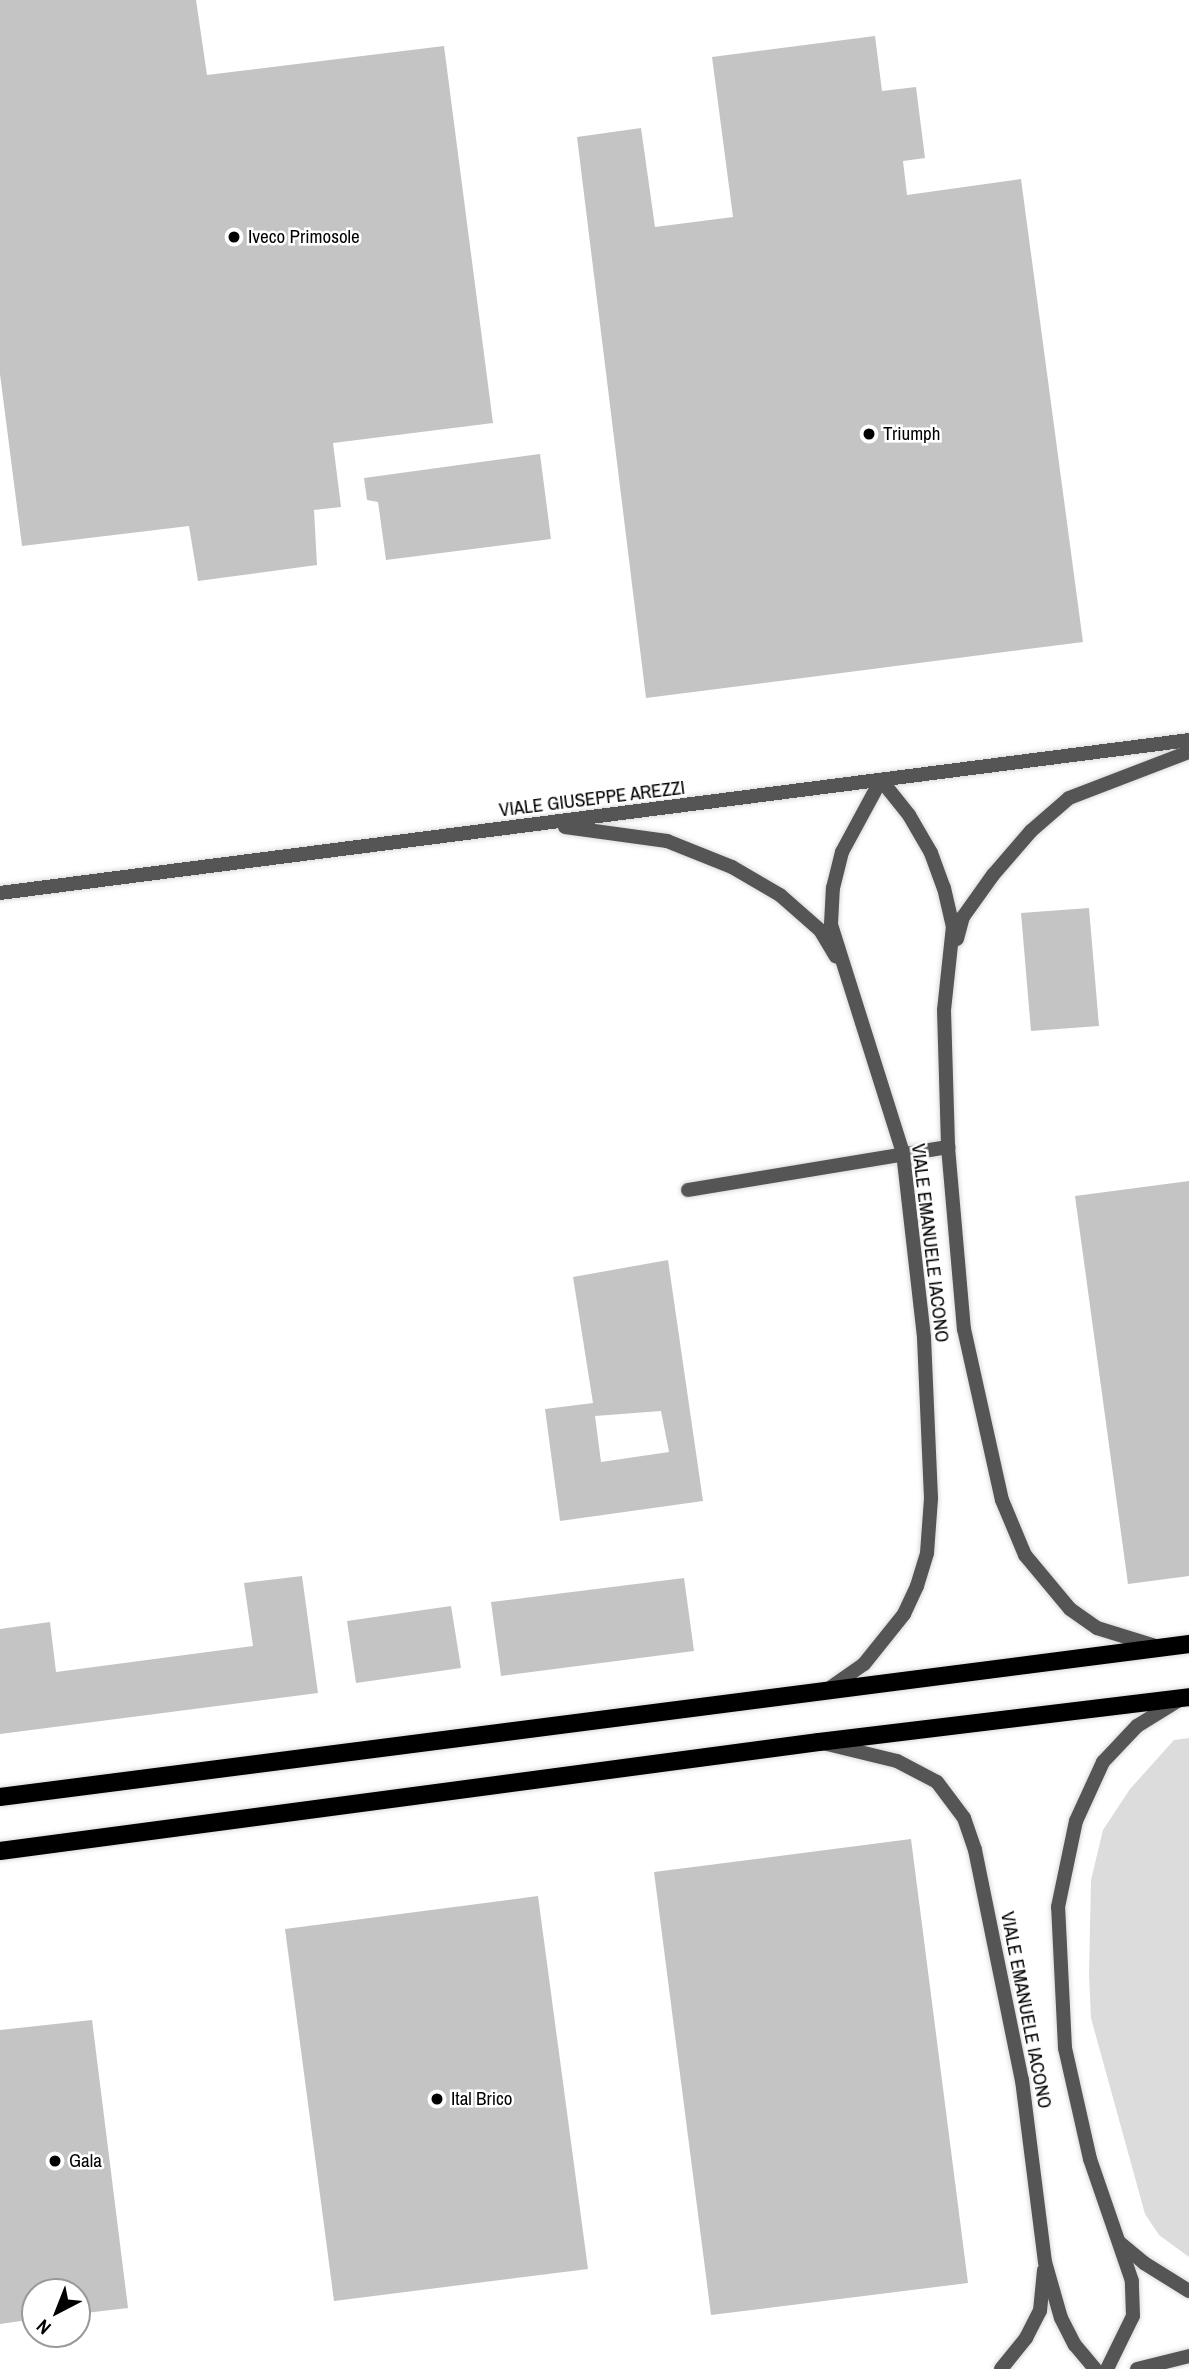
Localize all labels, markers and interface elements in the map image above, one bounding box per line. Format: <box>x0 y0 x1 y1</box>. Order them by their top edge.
place label: Iveco Primosole <box>248 226 360 248</box>
marker: Iveco Primosole <box>226 229 242 245</box>
place label: Triumph <box>883 423 940 445</box>
marker: Triumph <box>861 426 877 442</box>
street label: VIALE GIUSEPPE AREZZI <box>497 776 687 822</box>
street label: VIALE EMANUELE IACONO <box>906 1142 954 1344</box>
street label: VIALE EMANUELE IACONO <box>996 1910 1056 2110</box>
place label: Ital Brico <box>451 2088 512 2110</box>
marker: Ital Brico <box>429 2091 445 2107</box>
place label: Gala <box>69 2150 102 2172</box>
marker: Gala <box>47 2153 63 2169</box>
north arrow <box>21 2278 91 2348</box>
text: N <box>30 2314 56 2341</box>

